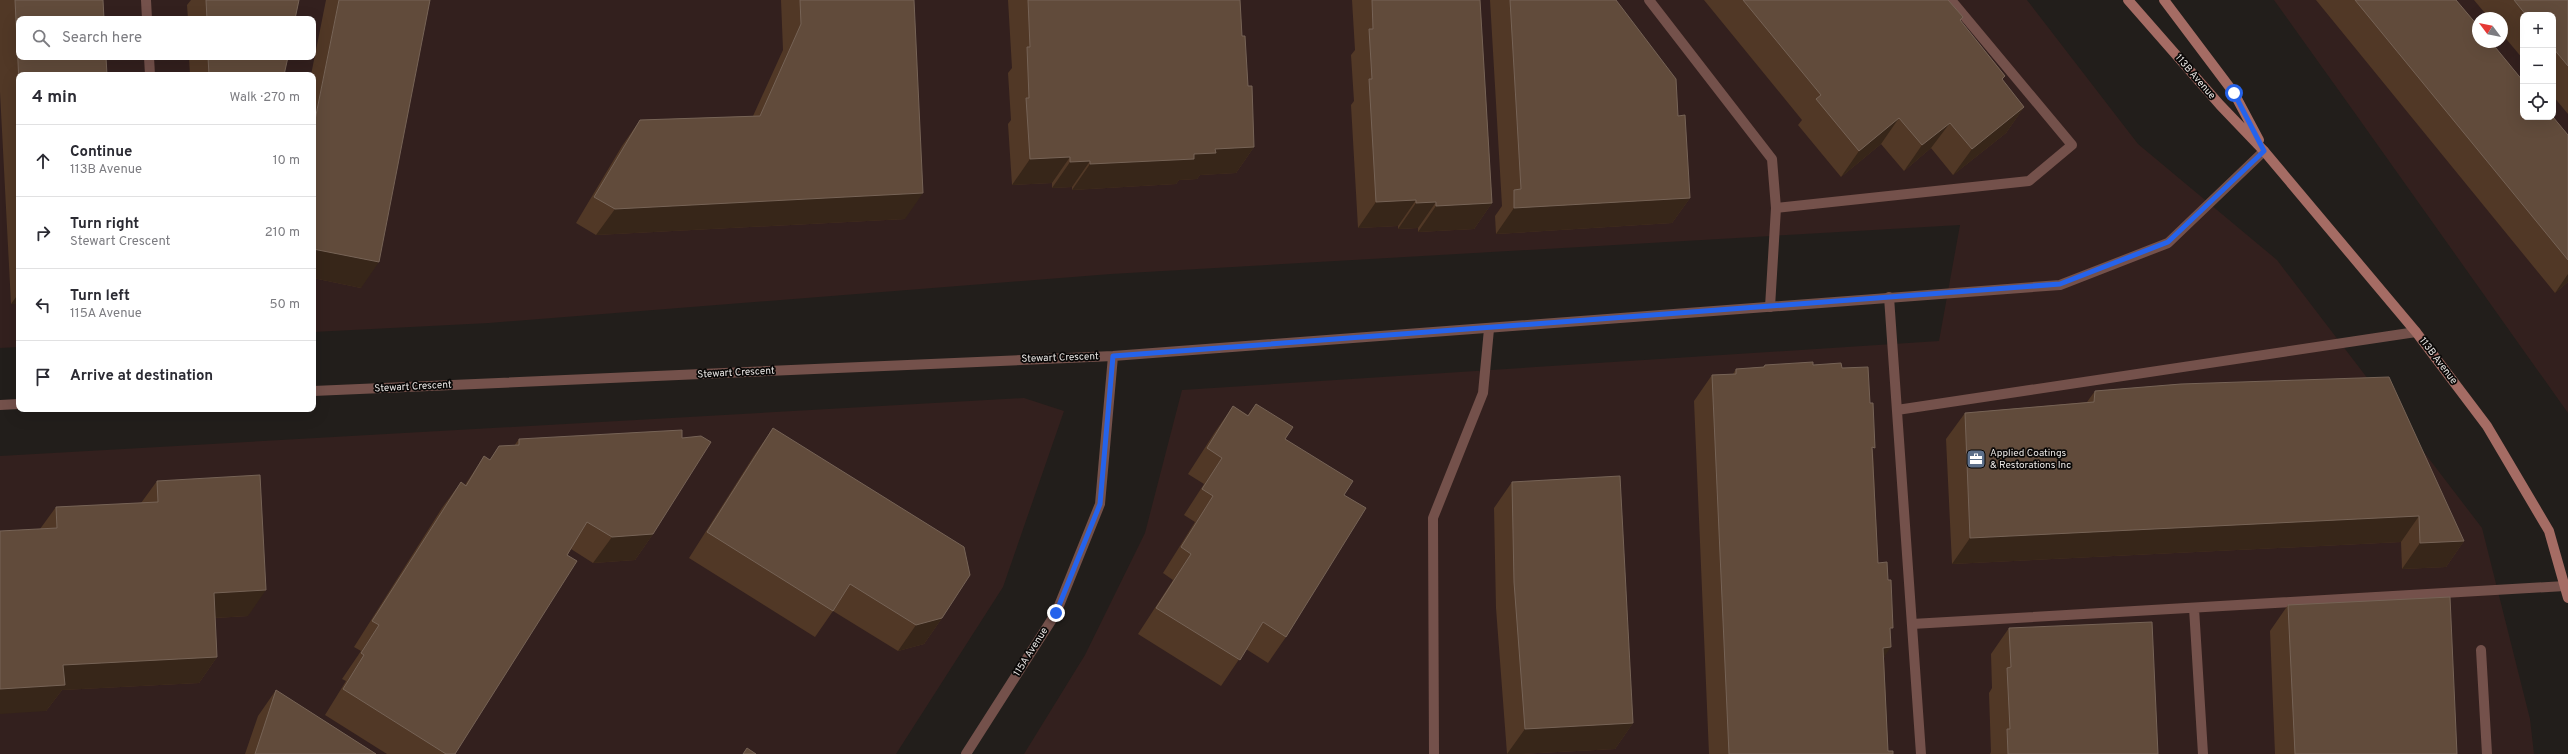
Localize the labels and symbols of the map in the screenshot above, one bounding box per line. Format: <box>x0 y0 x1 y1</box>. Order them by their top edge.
north arrow <box>2472 12 2508 48</box>
street label: 113B Avenue <box>2172 52 2218 102</box>
route start <box>2225 84 2243 102</box>
street label: 113B Avenue <box>2416 335 2460 387</box>
street label: Stewart Crescent <box>1021 350 1099 366</box>
street label: Stewart Crescent <box>697 364 775 382</box>
street label: Stewart Crescent <box>374 378 452 396</box>
place label: Applied Coatings & Restorations Inc <box>1990 447 2071 472</box>
office icon: Applied Coatings & Restorations Inc <box>1965 448 1987 470</box>
route end <box>1047 604 1065 622</box>
street label: 115A Avenue <box>1011 625 1051 679</box>

